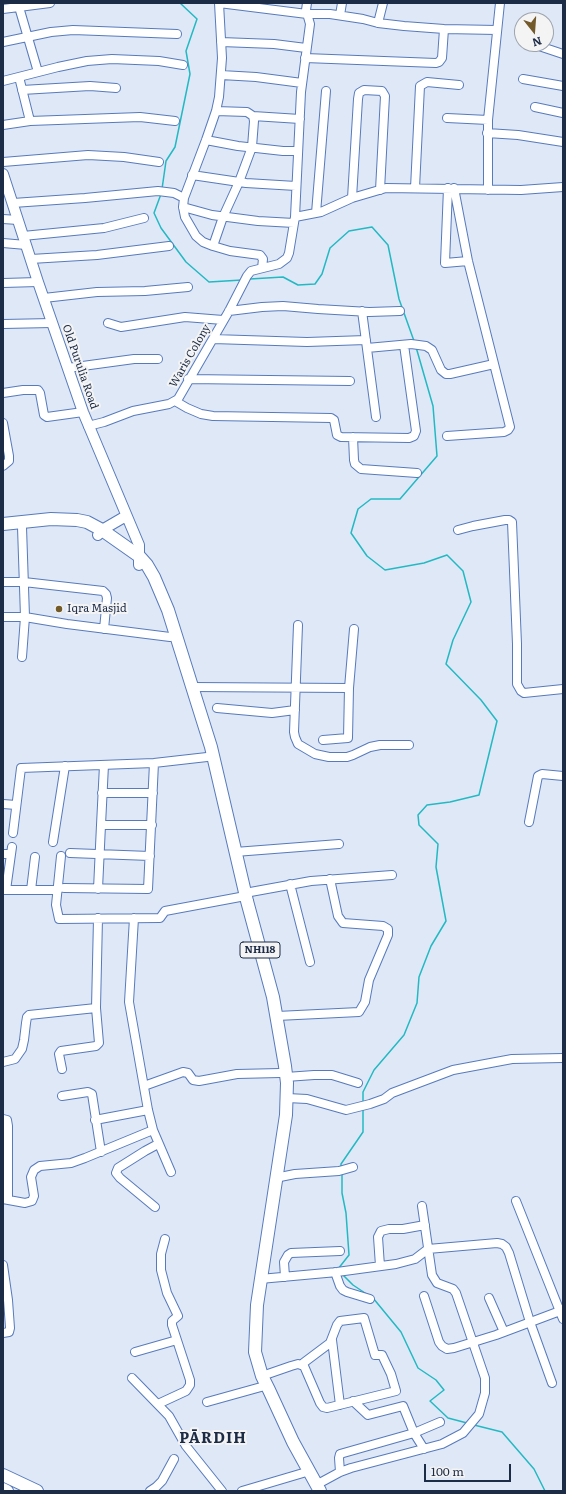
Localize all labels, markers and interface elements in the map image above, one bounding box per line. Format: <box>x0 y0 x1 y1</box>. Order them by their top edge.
north arrow <box>514 12 554 52</box>
text: N <box>530 34 544 52</box>
street label: Waris Colony <box>167 322 213 390</box>
street label: Old Purulia Road <box>59 323 101 411</box>
place label: Iqra Masjid <box>67 602 127 616</box>
marker: Iqra Masjid <box>54 604 64 614</box>
road number: NH118 <box>240 942 280 958</box>
district label: PĀRDIH <box>179 1430 247 1448</box>
scale bar <box>426 1456 513 1482</box>
text: 100 m <box>431 1462 464 1480</box>

